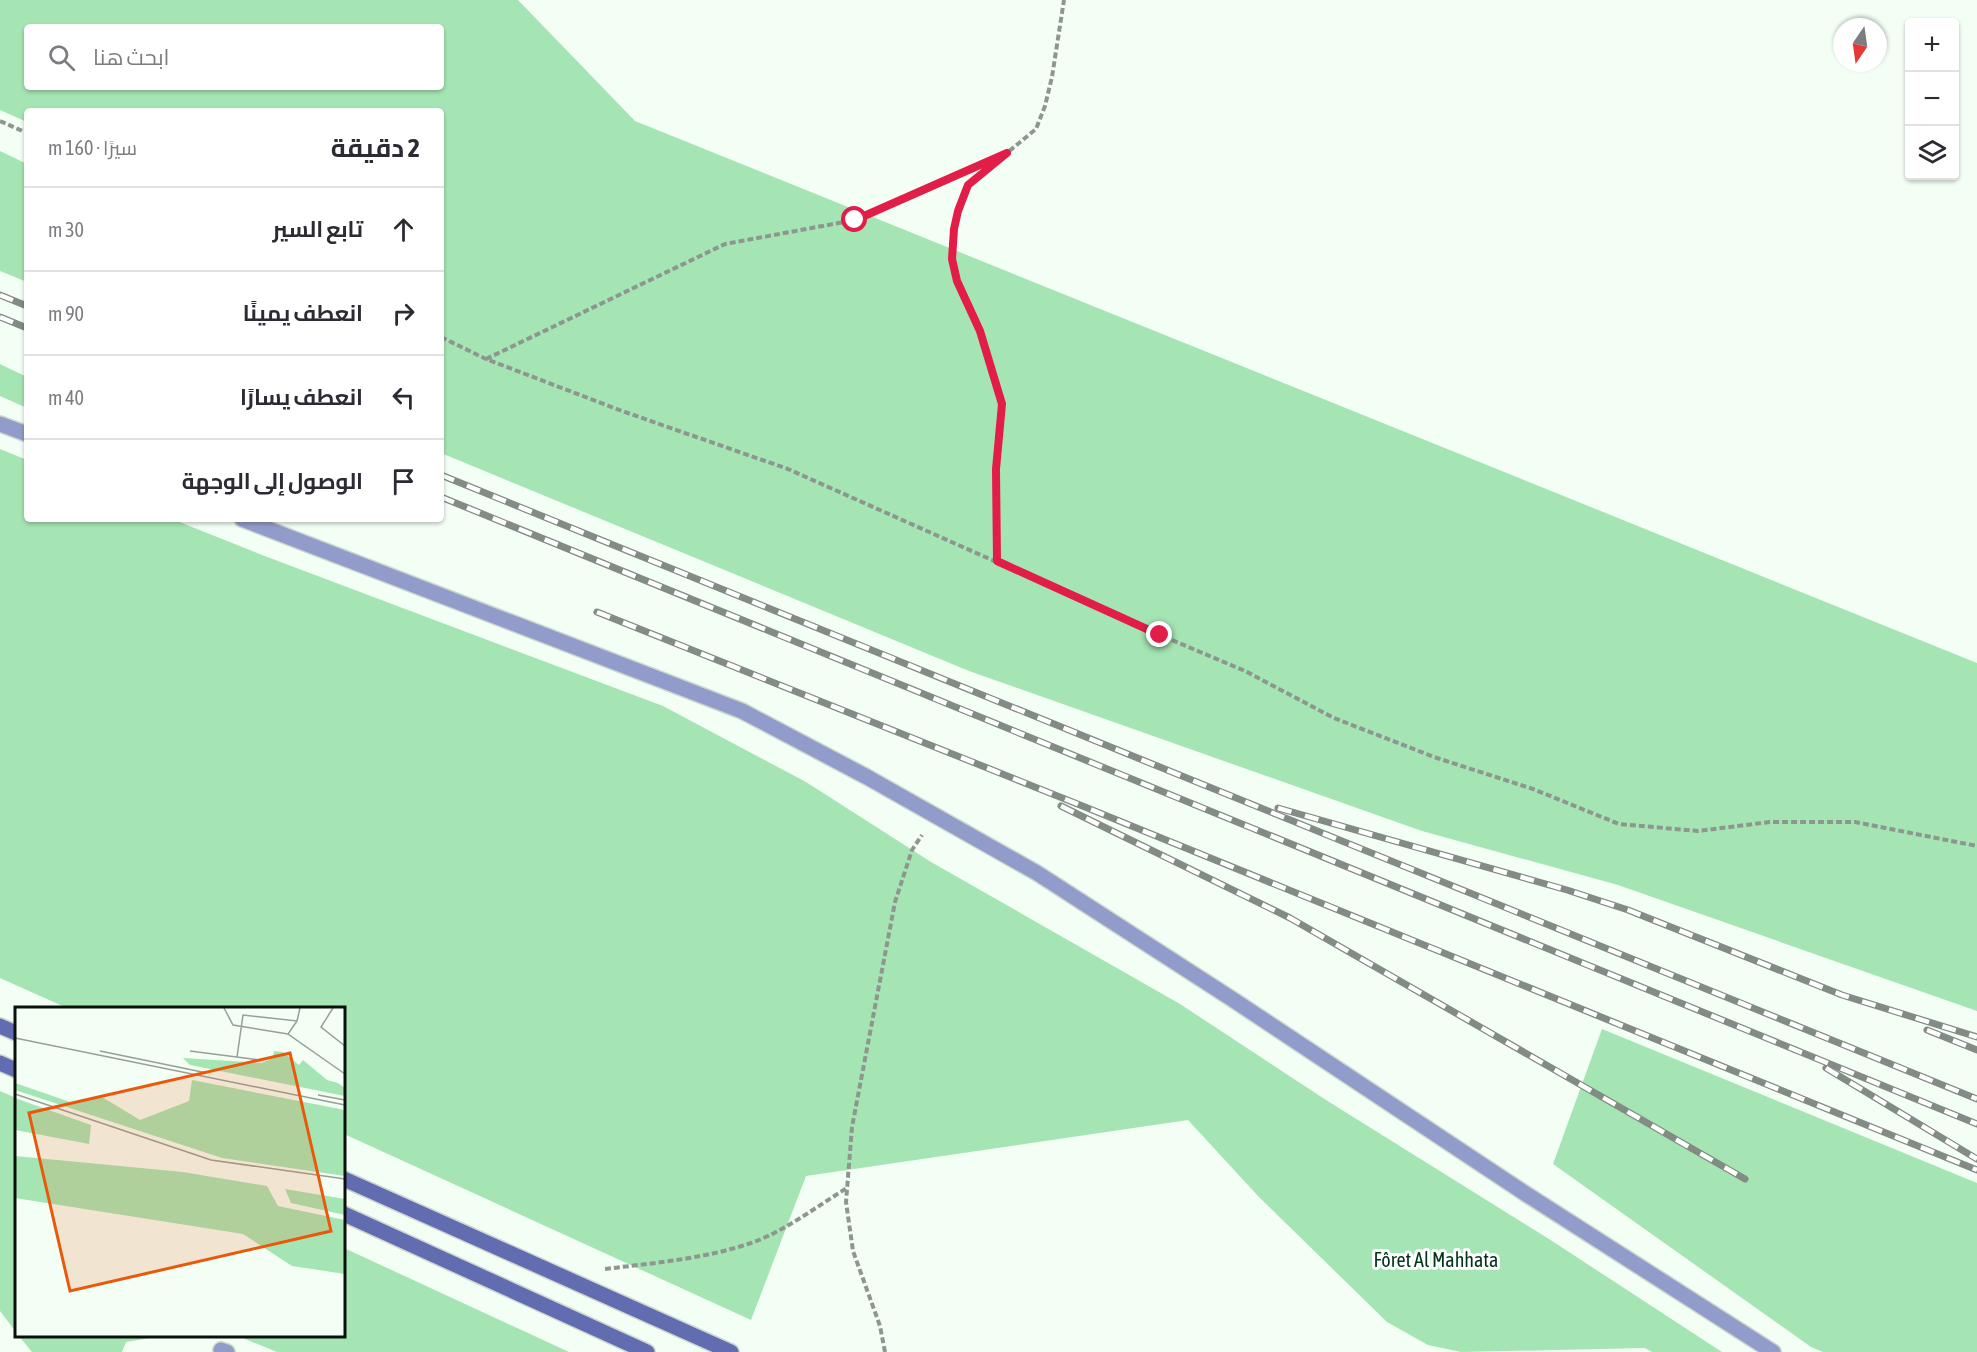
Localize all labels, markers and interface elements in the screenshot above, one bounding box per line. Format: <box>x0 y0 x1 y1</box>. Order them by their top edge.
north arrow <box>1833 18 1887 72</box>
map controls <box>1905 18 1959 180</box>
button: + <box>1905 18 1959 72</box>
search box <box>24 24 444 90</box>
icon: search <box>45 41 78 74</box>
text: ابحث هنا <box>93 44 170 70</box>
button: − <box>1905 72 1959 126</box>
button: layers <box>1905 126 1959 180</box>
text: 2 دقيقة <box>331 133 420 163</box>
text: سيرًا · 160 m <box>48 136 137 159</box>
route start <box>841 206 867 232</box>
icon: ahead <box>387 213 420 246</box>
text: تابع السير <box>273 216 363 242</box>
text: 30 m <box>48 218 84 241</box>
icon: right <box>387 297 420 330</box>
text: انعطف يمينًا <box>243 300 363 326</box>
text: 90 m <box>48 302 84 325</box>
icon: left <box>387 381 420 414</box>
text: انعطف يسارًا <box>240 384 363 410</box>
text: 40 m <box>48 386 84 409</box>
icon: arrive <box>387 465 420 498</box>
text: الوصول إلى الوجهة <box>182 468 363 494</box>
route end <box>1146 621 1172 647</box>
inset map <box>15 1007 345 1337</box>
park label: Fôret Al Mahhata <box>1374 1248 1498 1271</box>

